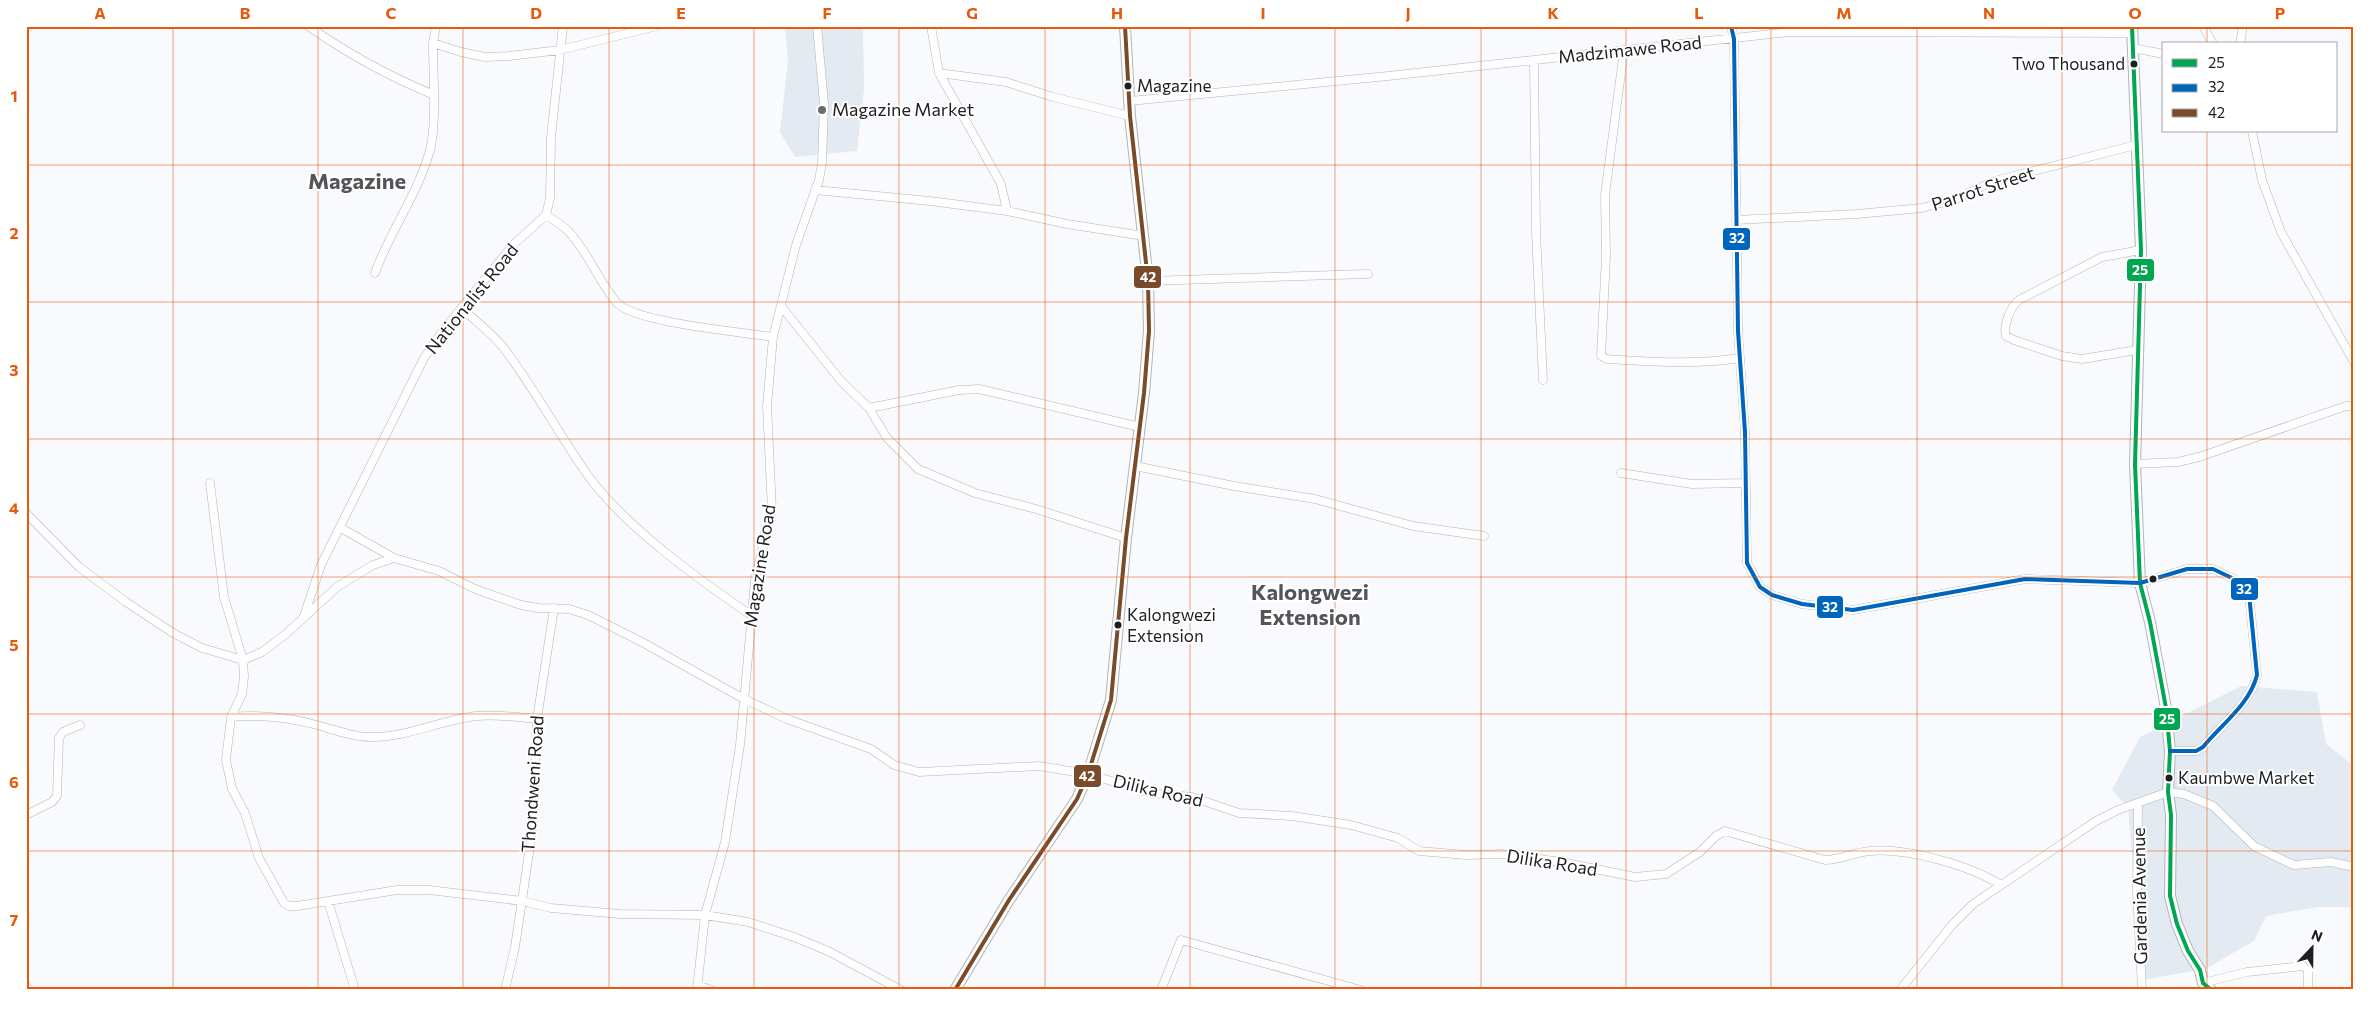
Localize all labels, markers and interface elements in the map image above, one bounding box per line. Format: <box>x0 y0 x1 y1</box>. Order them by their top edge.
text: A <box>94 3 106 22</box>
text: B <box>240 3 251 22</box>
text: C <box>386 3 397 22</box>
text: D <box>530 3 542 22</box>
text: E <box>676 3 686 22</box>
text: F <box>822 3 832 22</box>
text: G <box>966 3 978 22</box>
text: H <box>1111 3 1123 22</box>
text: I <box>1260 3 1266 22</box>
text: J <box>1405 3 1411 22</box>
text: K <box>1547 3 1559 22</box>
text: L <box>1694 3 1704 22</box>
text: M <box>1836 3 1852 22</box>
text: N <box>1983 3 1995 22</box>
text: O <box>2128 3 2142 22</box>
text: P <box>2275 3 2285 22</box>
street label: Madzimawe Road <box>1557 31 1703 67</box>
legend <box>2162 42 2338 132</box>
place label: Two Thousand <box>2012 53 2125 74</box>
text: 25 <box>2208 53 2225 71</box>
marker: Two Thousand <box>2129 59 2139 69</box>
place label: Magazine <box>1137 75 1212 96</box>
text: 32 <box>2208 77 2225 95</box>
marker: Magazine <box>1123 81 1133 91</box>
text: 1 <box>10 86 18 105</box>
place label: Magazine Market <box>832 98 974 120</box>
text: 42 <box>2208 103 2225 121</box>
marker: Magazine Market <box>816 104 828 116</box>
street label: Parrot Street <box>1928 161 2037 215</box>
district label: Magazine <box>308 167 406 194</box>
text: 2 <box>9 223 19 242</box>
line badge: 32 <box>1722 227 1751 251</box>
text: 32 <box>1729 229 1745 246</box>
street label: Nationalist Road <box>420 239 522 358</box>
line badge: 25 <box>2126 258 2155 282</box>
text: 25 <box>2132 261 2148 278</box>
line badge: 42 <box>1133 265 1162 289</box>
text: 42 <box>1140 268 1156 285</box>
text: 3 <box>9 360 19 379</box>
text: 4 <box>9 498 19 517</box>
street label: Magazine Road <box>738 503 780 629</box>
unlabelled marker <box>2148 574 2158 584</box>
line badge: 32 <box>2230 577 2259 601</box>
district label: Kalongwezi Extension <box>1251 578 1369 630</box>
text: 32 <box>2236 580 2252 597</box>
line badge: 32 <box>1816 595 1844 619</box>
text: 32 <box>1822 598 1838 615</box>
place label: Kalongwezi Extension <box>1127 604 1216 646</box>
marker: Kalongwezi Extension <box>1113 620 1123 630</box>
text: 5 <box>9 635 19 654</box>
line badge: 25 <box>2153 707 2181 731</box>
text: 25 <box>2159 710 2175 727</box>
street label: Thondweni Road <box>516 715 548 853</box>
line badge: 42 <box>1073 764 1102 788</box>
text: 42 <box>1079 767 1095 784</box>
place label: Kaumbwe Market <box>2178 767 2314 788</box>
street label: Dilika Road <box>1111 769 1205 811</box>
text: 6 <box>9 772 19 791</box>
marker: Kaumbwe Market <box>2164 773 2174 783</box>
street label: Gardenia Avenue <box>2127 827 2151 965</box>
street label: Dilika Road <box>1505 844 1599 880</box>
text: 7 <box>10 910 19 929</box>
north arrow <box>2288 924 2338 974</box>
text: N <box>2309 926 2325 945</box>

